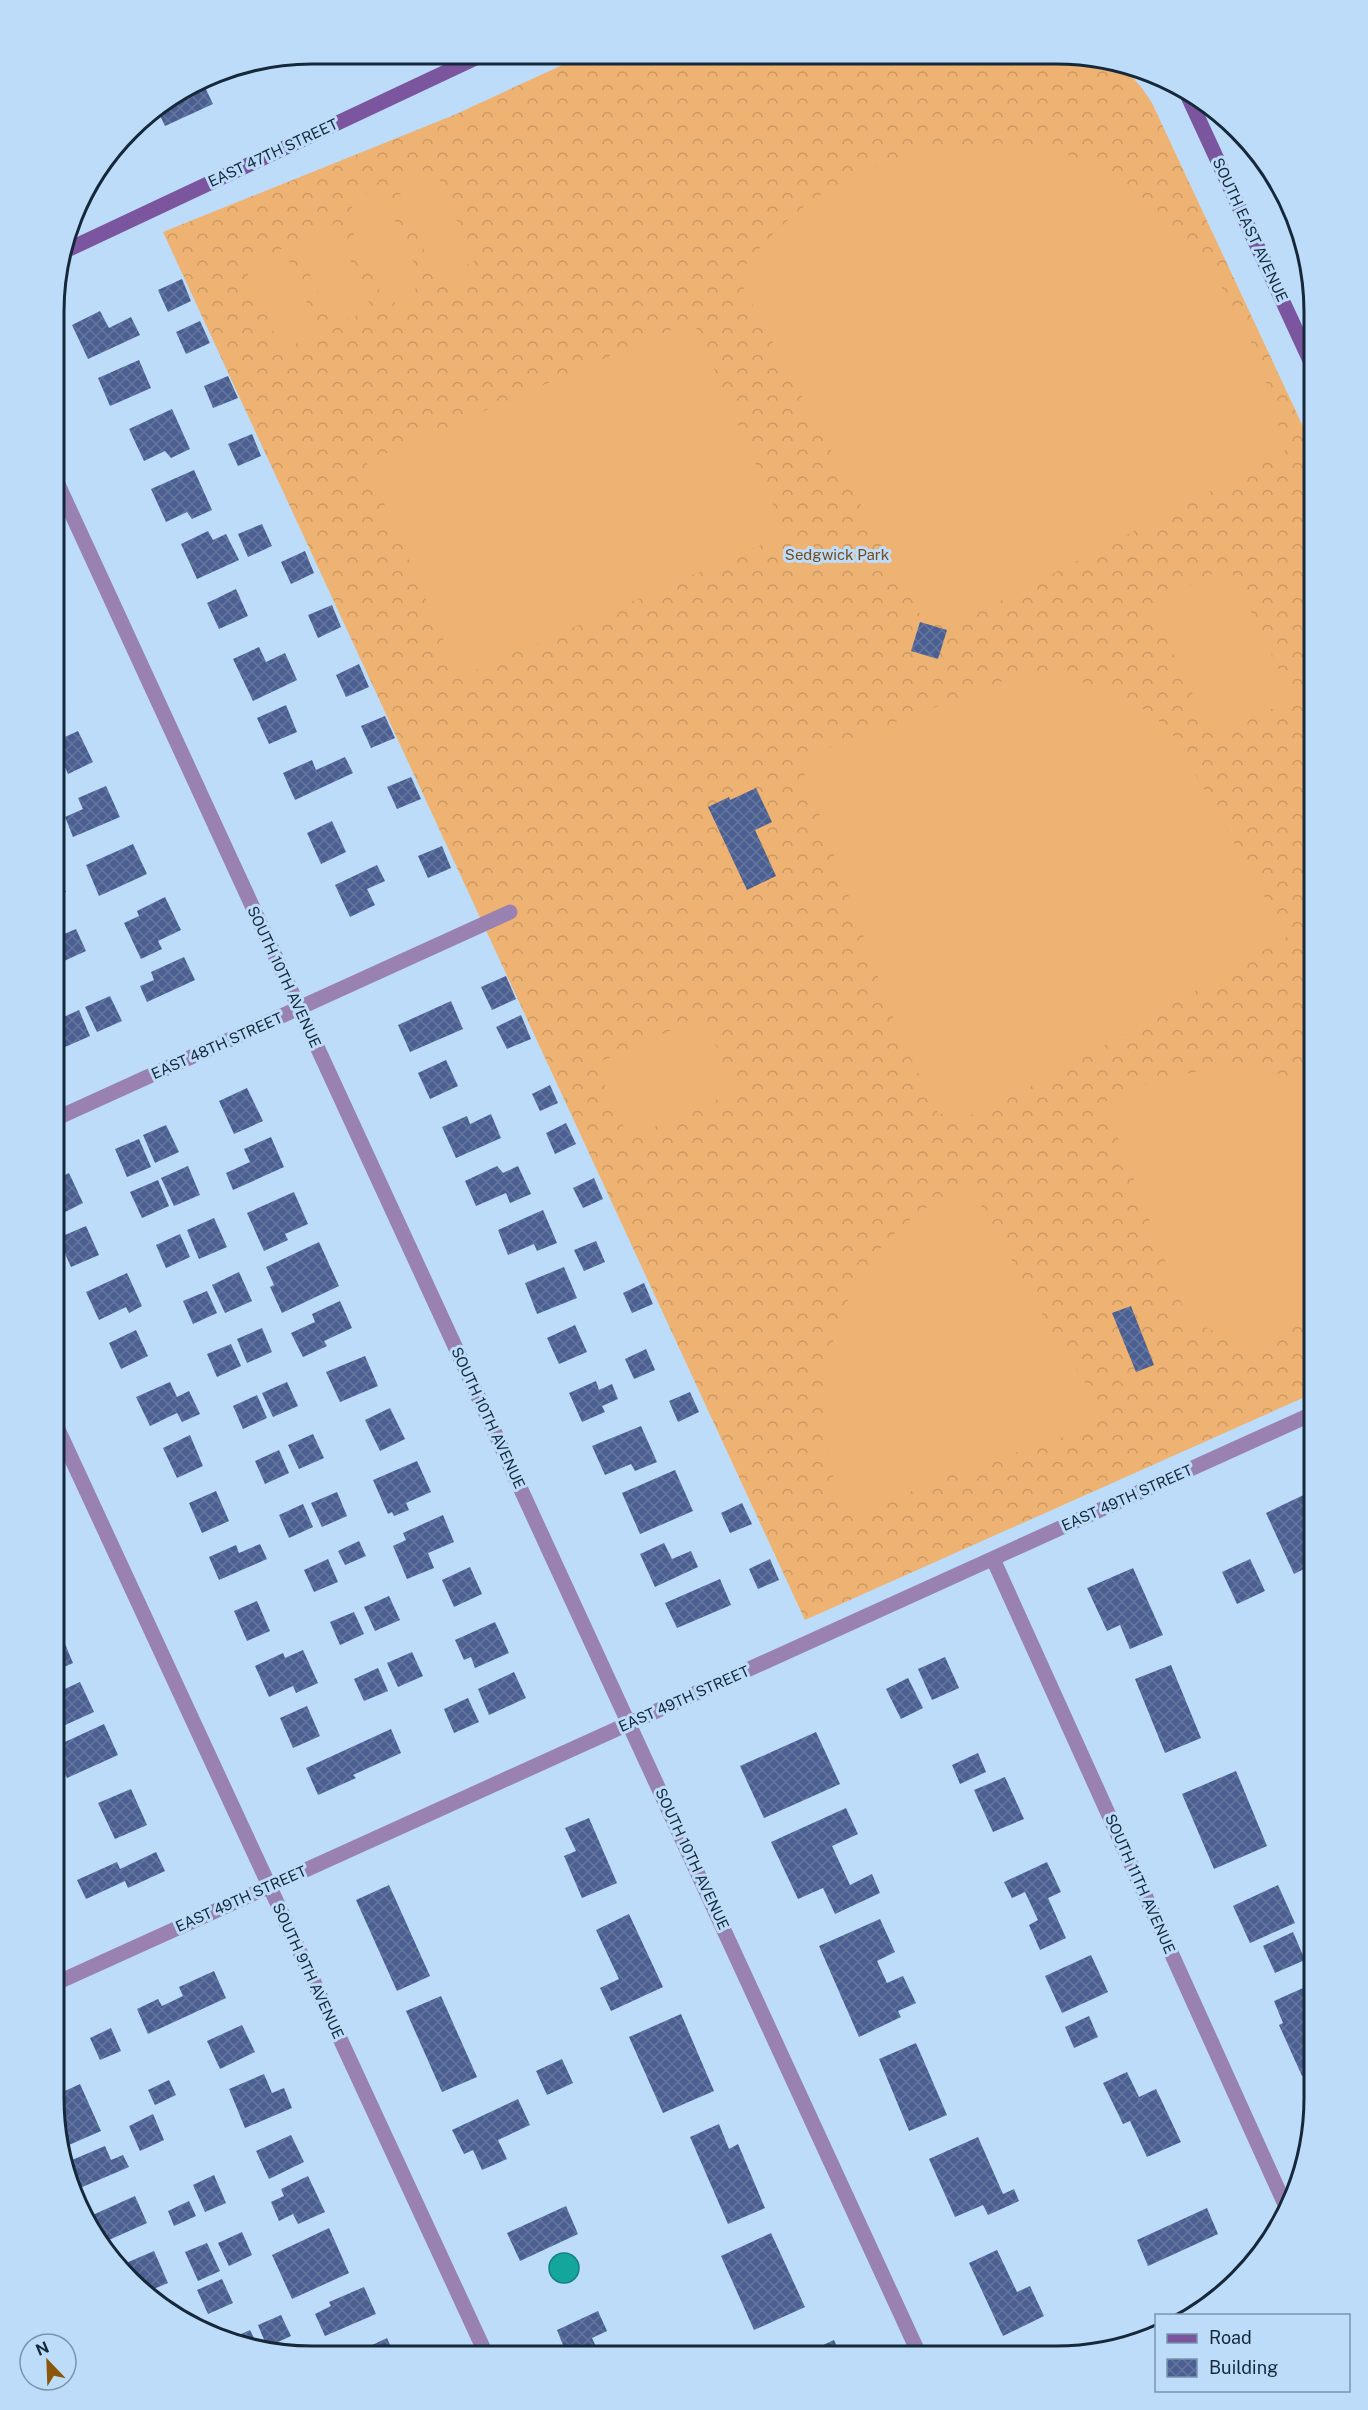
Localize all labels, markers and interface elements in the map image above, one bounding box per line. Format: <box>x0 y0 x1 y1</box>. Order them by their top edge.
street label: EAST 47TH STREET <box>205 115 340 190</box>
street label: SOUTH EAST AVENUE <box>1210 155 1291 304</box>
park label: Sedgwick Park <box>785 546 889 563</box>
street label: SOUTH 10TH AVENUE <box>244 903 325 1050</box>
street label: EAST 48TH STREET <box>149 1009 285 1082</box>
street label: SOUTH 10TH AVENUE <box>448 1344 529 1491</box>
street label: EAST 49TH STREET <box>1059 1461 1195 1534</box>
street label: EAST 49TH STREET <box>616 1662 752 1735</box>
street label: SOUTH 10TH AVENUE <box>652 1785 733 1932</box>
street label: SOUTH 11TH AVENUE <box>1102 1811 1179 1956</box>
street label: EAST 49TH STREET <box>173 1862 309 1935</box>
street label: SOUTH 9TH AVENUE <box>269 1900 347 2041</box>
legend <box>1155 2314 1350 2392</box>
text: Road <box>1209 2327 1252 2348</box>
north arrow <box>18 2332 78 2392</box>
text: N <box>33 2337 52 2360</box>
text: Building <box>1209 2357 1278 2378</box>

